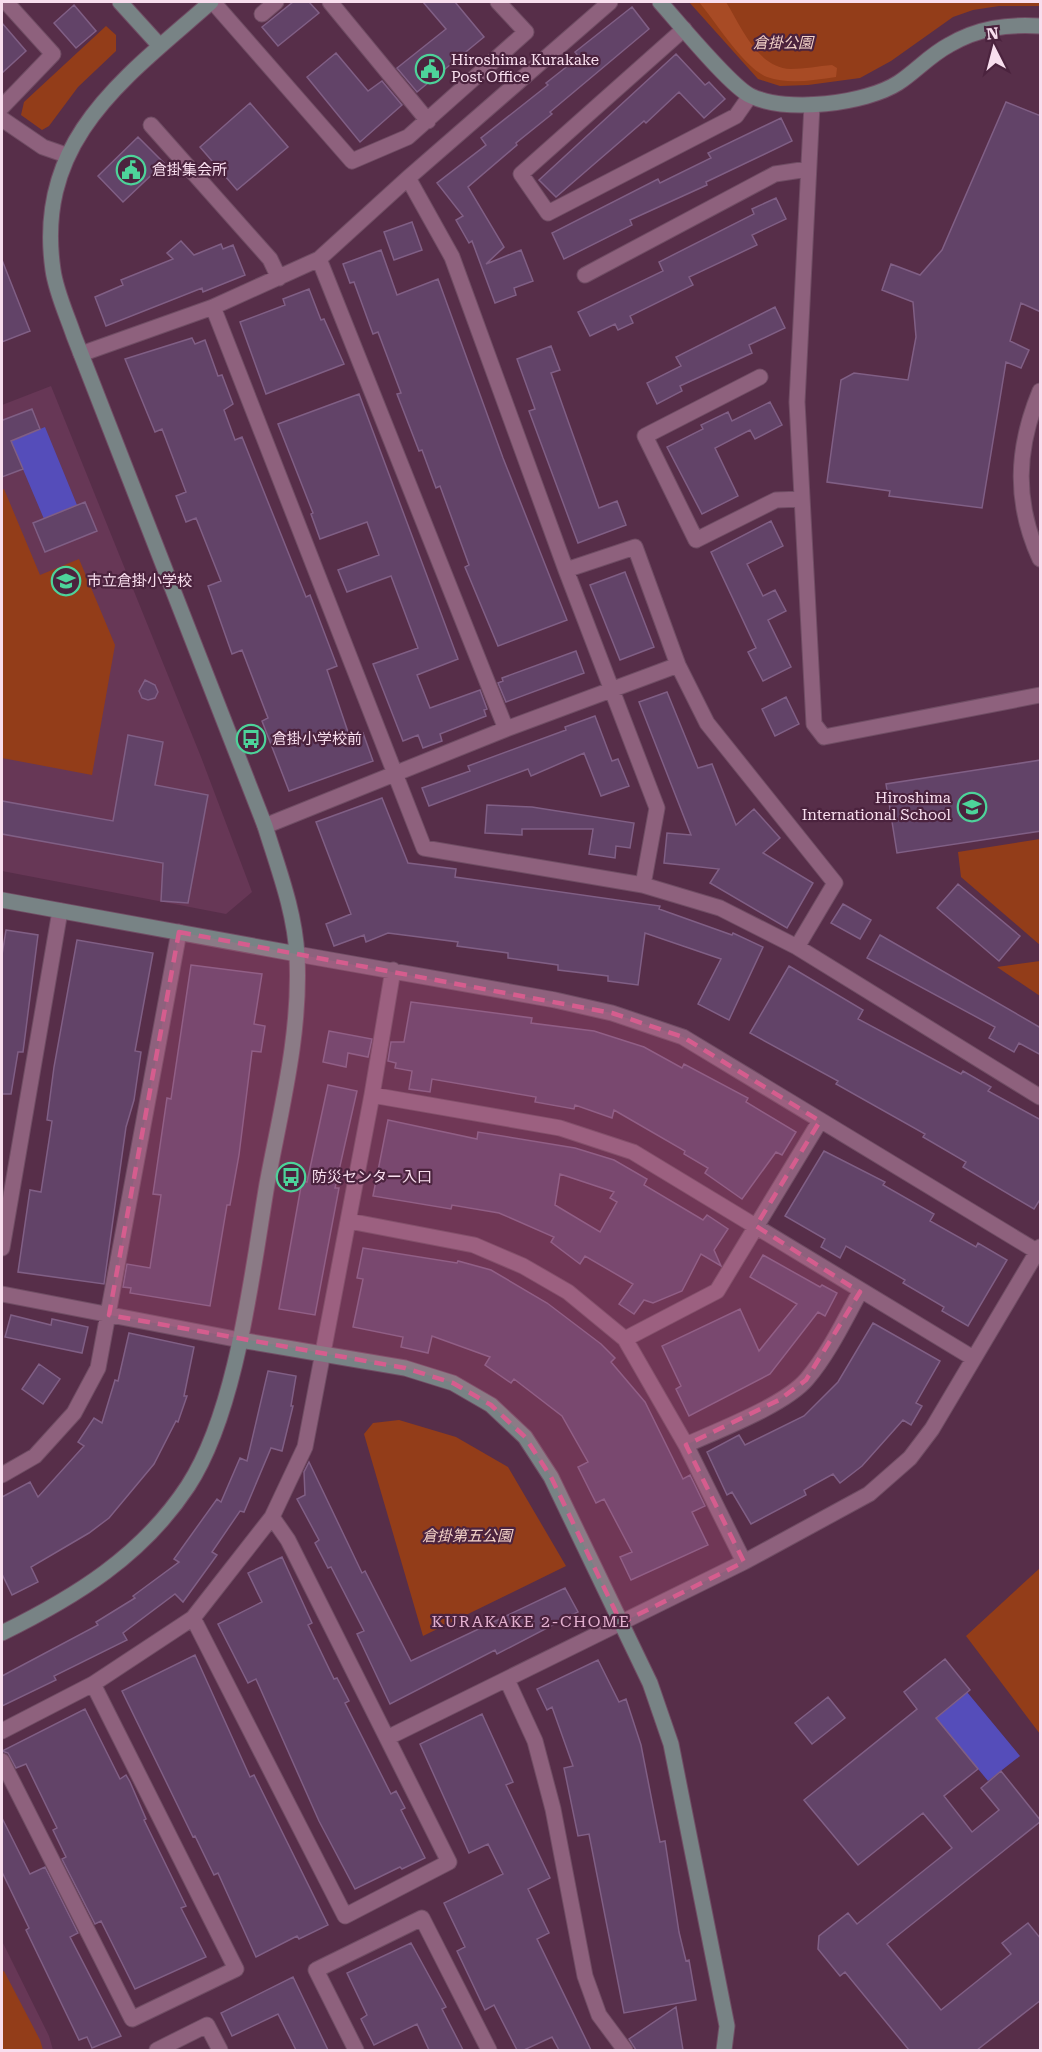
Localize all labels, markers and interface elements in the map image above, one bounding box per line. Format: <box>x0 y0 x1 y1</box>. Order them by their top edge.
north arrow <box>964 18 1024 78</box>
text: N <box>985 23 1000 44</box>
park label: 倉掛公園 <box>753 34 815 52</box>
place label: Hiroshima Kurakake Post Office <box>451 51 599 86</box>
public building icon: Hiroshima Kurakake Post Office <box>414 53 446 85</box>
public building icon: 倉掛集会所 <box>115 154 147 186</box>
place label: 倉掛集会所 <box>152 161 227 179</box>
school or university icon: 市立倉掛小学校 <box>50 565 82 597</box>
place label: 市立倉掛小学校 <box>87 572 192 590</box>
bus stop icon: 倉掛小学校前 <box>235 723 267 755</box>
place label: 倉掛小学校前 <box>272 730 362 748</box>
place label: Hiroshima International School <box>802 789 951 824</box>
school or university icon: Hiroshima International School <box>956 791 988 823</box>
bus stop icon: 防災センター入口 <box>275 1161 307 1193</box>
place label: 防災センター入口 <box>312 1168 432 1186</box>
park label: 倉掛第五公園 <box>422 1527 514 1545</box>
district label: KURAKAKE 2-CHOME <box>432 1612 630 1631</box>

